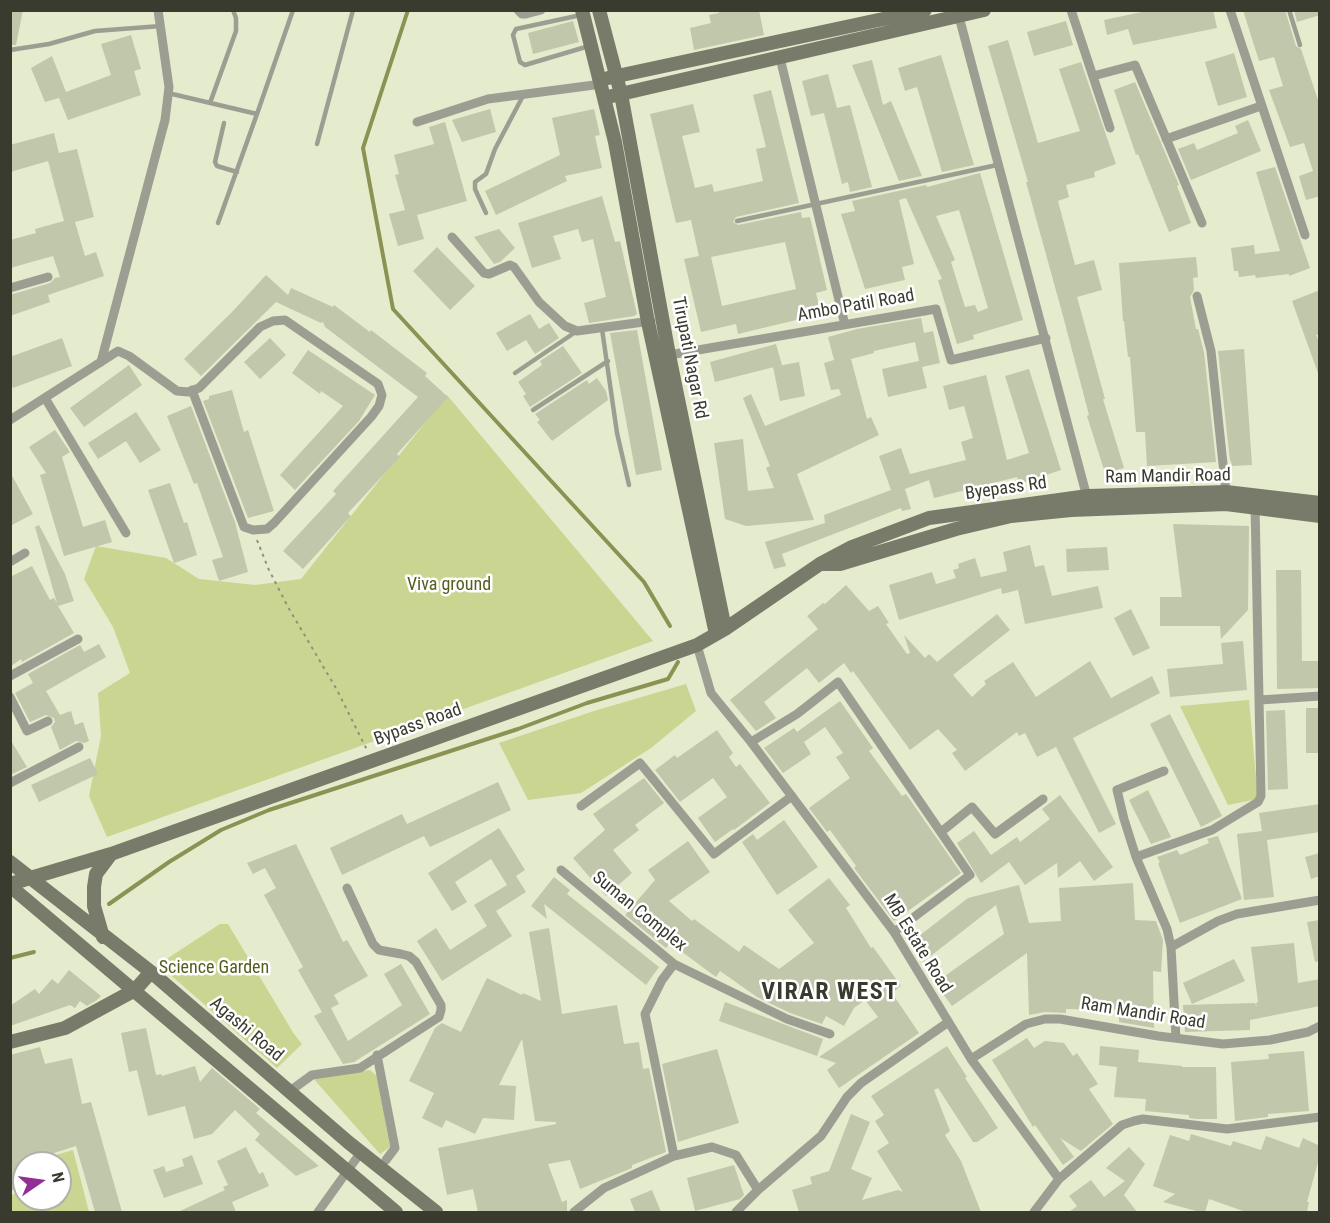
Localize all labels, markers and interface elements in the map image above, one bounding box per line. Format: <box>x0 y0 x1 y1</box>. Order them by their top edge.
street label: Ambo Patil Road <box>796 285 916 327</box>
street label: Tirupati Nagar Rd <box>667 295 711 421</box>
street label: Ram Mandir Road <box>1105 465 1231 489</box>
street label: Byepass Rd <box>964 473 1048 505</box>
park label: Viva ground <box>407 574 491 596</box>
street label: Bypass Road <box>371 699 465 751</box>
street label: Suman Complex <box>587 867 691 957</box>
street label: MB Estate Road <box>878 890 956 998</box>
park label: Science Garden <box>159 957 269 979</box>
district label: VIRAR WEST <box>761 979 899 1007</box>
street label: Agashi Road <box>205 993 287 1067</box>
street label: Ram Mandir Road <box>1079 994 1207 1034</box>
north arrow <box>12 1151 72 1211</box>
text: N <box>48 1170 68 1184</box>

